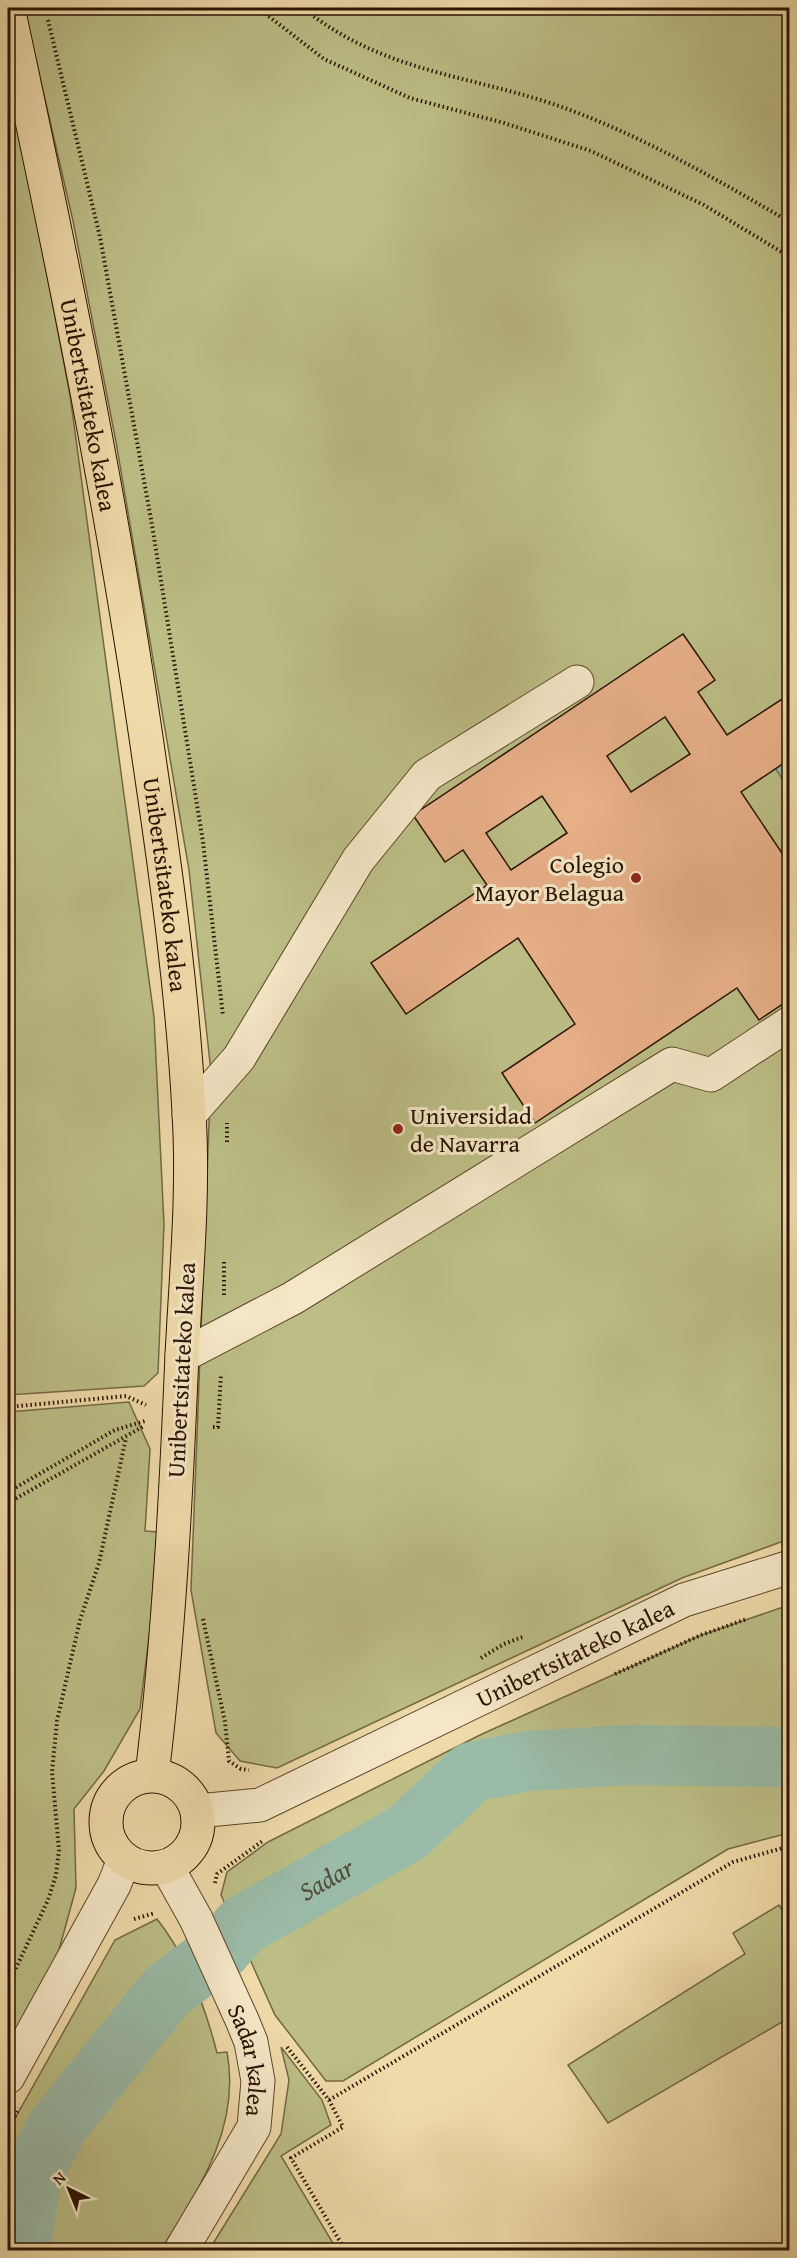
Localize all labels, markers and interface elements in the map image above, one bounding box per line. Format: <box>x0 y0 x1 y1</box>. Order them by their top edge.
street label: Unibertsitateko kalea <box>52 295 126 515</box>
street label: Unibertsitateko kalea <box>135 775 197 994</box>
place label: Colegio Mayor Belagua <box>475 847 625 910</box>
marker: Colegio Mayor Belagua <box>629 871 643 885</box>
place label: Universidad de Navarra <box>410 1098 532 1161</box>
marker: Universidad de Navarra <box>391 1122 405 1136</box>
street label: Unibertsitateko kalea <box>158 1261 204 1479</box>
street label: Unibertsitateko kalea <box>470 1590 680 1716</box>
water label: Sadar <box>291 1847 362 1910</box>
street label: Sadar kalea <box>219 1998 276 2119</box>
north arrow <box>39 2159 99 2219</box>
text: N <box>47 2165 71 2190</box>

